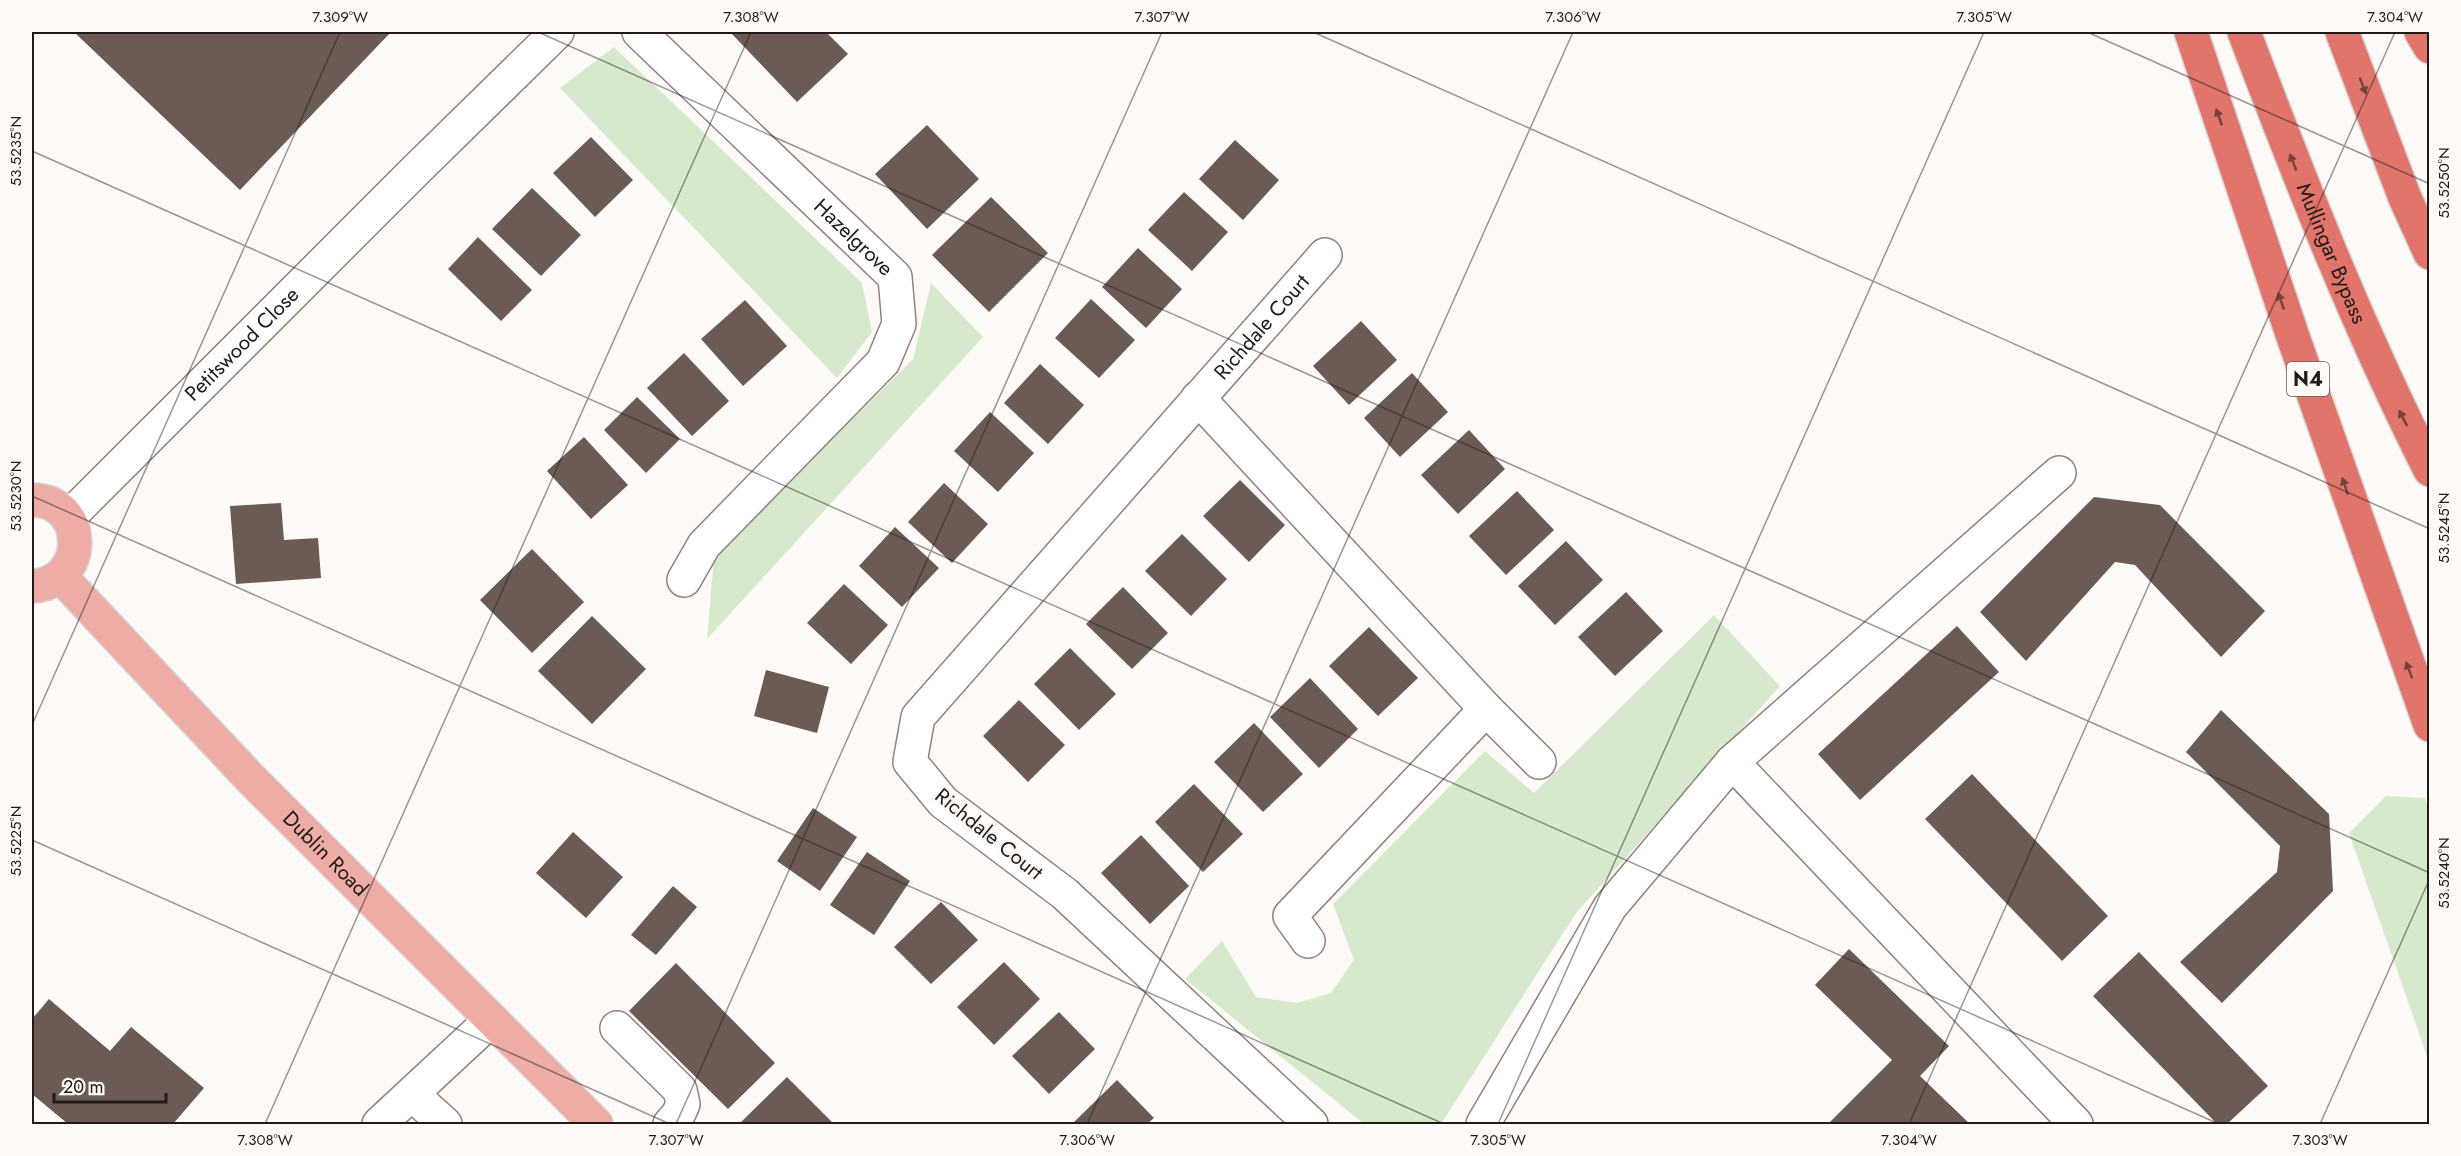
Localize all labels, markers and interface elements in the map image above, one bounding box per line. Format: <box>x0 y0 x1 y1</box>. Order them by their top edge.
text: 7.309°W <box>312 6 368 28</box>
text: 7.308°W <box>723 6 779 28</box>
text: 7.307°W <box>1135 6 1190 28</box>
text: 7.306°W <box>1545 6 1601 28</box>
text: 7.305°W <box>1956 6 2012 28</box>
text: 7.304°W <box>2367 6 2423 28</box>
one-way arrow <box>2358 77 2368 95</box>
one-way arrow <box>2214 108 2223 126</box>
text: 53.5235°N <box>5 116 27 186</box>
text: 53.5250°N <box>2433 147 2455 219</box>
one-way arrow <box>2288 153 2297 171</box>
street label: Mullingar Bypass <box>2289 179 2374 328</box>
street label: Hazelgrove <box>807 192 900 283</box>
street label: Richdale Court <box>1207 268 1316 386</box>
street label: Petitswood Close <box>178 280 306 408</box>
one-way arrow <box>2276 292 2286 310</box>
road number: N4 <box>2287 362 2329 396</box>
one-way arrow <box>2399 409 2409 427</box>
text: 53.5230°N <box>5 461 27 531</box>
one-way arrow <box>2339 477 2349 495</box>
text: 53.5245°N <box>2433 493 2455 563</box>
one-way arrow <box>2403 661 2413 679</box>
street label: Richdale Court <box>928 781 1050 887</box>
street label: Dublin Road <box>276 804 375 903</box>
text: 53.5225°N <box>5 806 27 876</box>
text: 53.5240°N <box>2433 837 2455 909</box>
scale bar <box>54 1066 166 1104</box>
text: 20 m <box>63 1074 103 1100</box>
text: 7.308°W <box>237 1129 293 1151</box>
text: 7.307°W <box>649 1129 704 1151</box>
text: 7.306°W <box>1059 1129 1115 1151</box>
text: 7.305°W <box>1470 1129 1526 1151</box>
text: 7.304°W <box>1881 1129 1937 1151</box>
text: 7.303°W <box>2292 1129 2348 1151</box>

